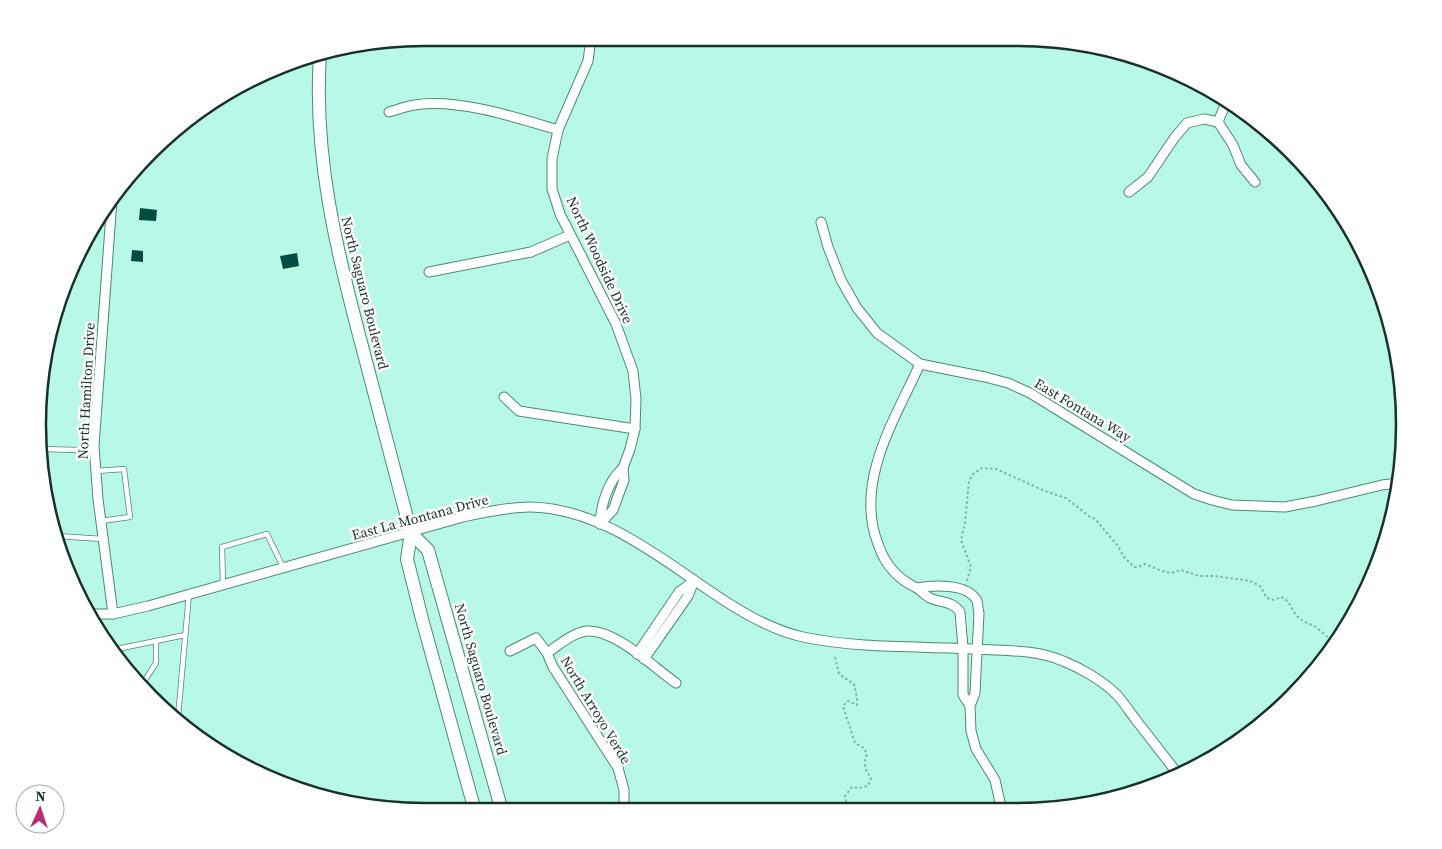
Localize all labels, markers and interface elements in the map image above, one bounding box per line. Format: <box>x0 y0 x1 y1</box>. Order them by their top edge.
street label: North Woodside Drive <box>562 193 638 327</box>
street label: North Saguaro Boulevard <box>336 214 394 372</box>
street label: North Hamilton Drive <box>72 322 100 460</box>
street label: East Fontana Way <box>1031 373 1136 447</box>
street label: East La Montana Drive <box>349 489 491 545</box>
street label: North Saguaro Boulevard <box>450 601 512 757</box>
street label: North Arroyo Verde <box>556 652 636 768</box>
north arrow <box>15 784 65 834</box>
text: N <box>35 786 46 806</box>

